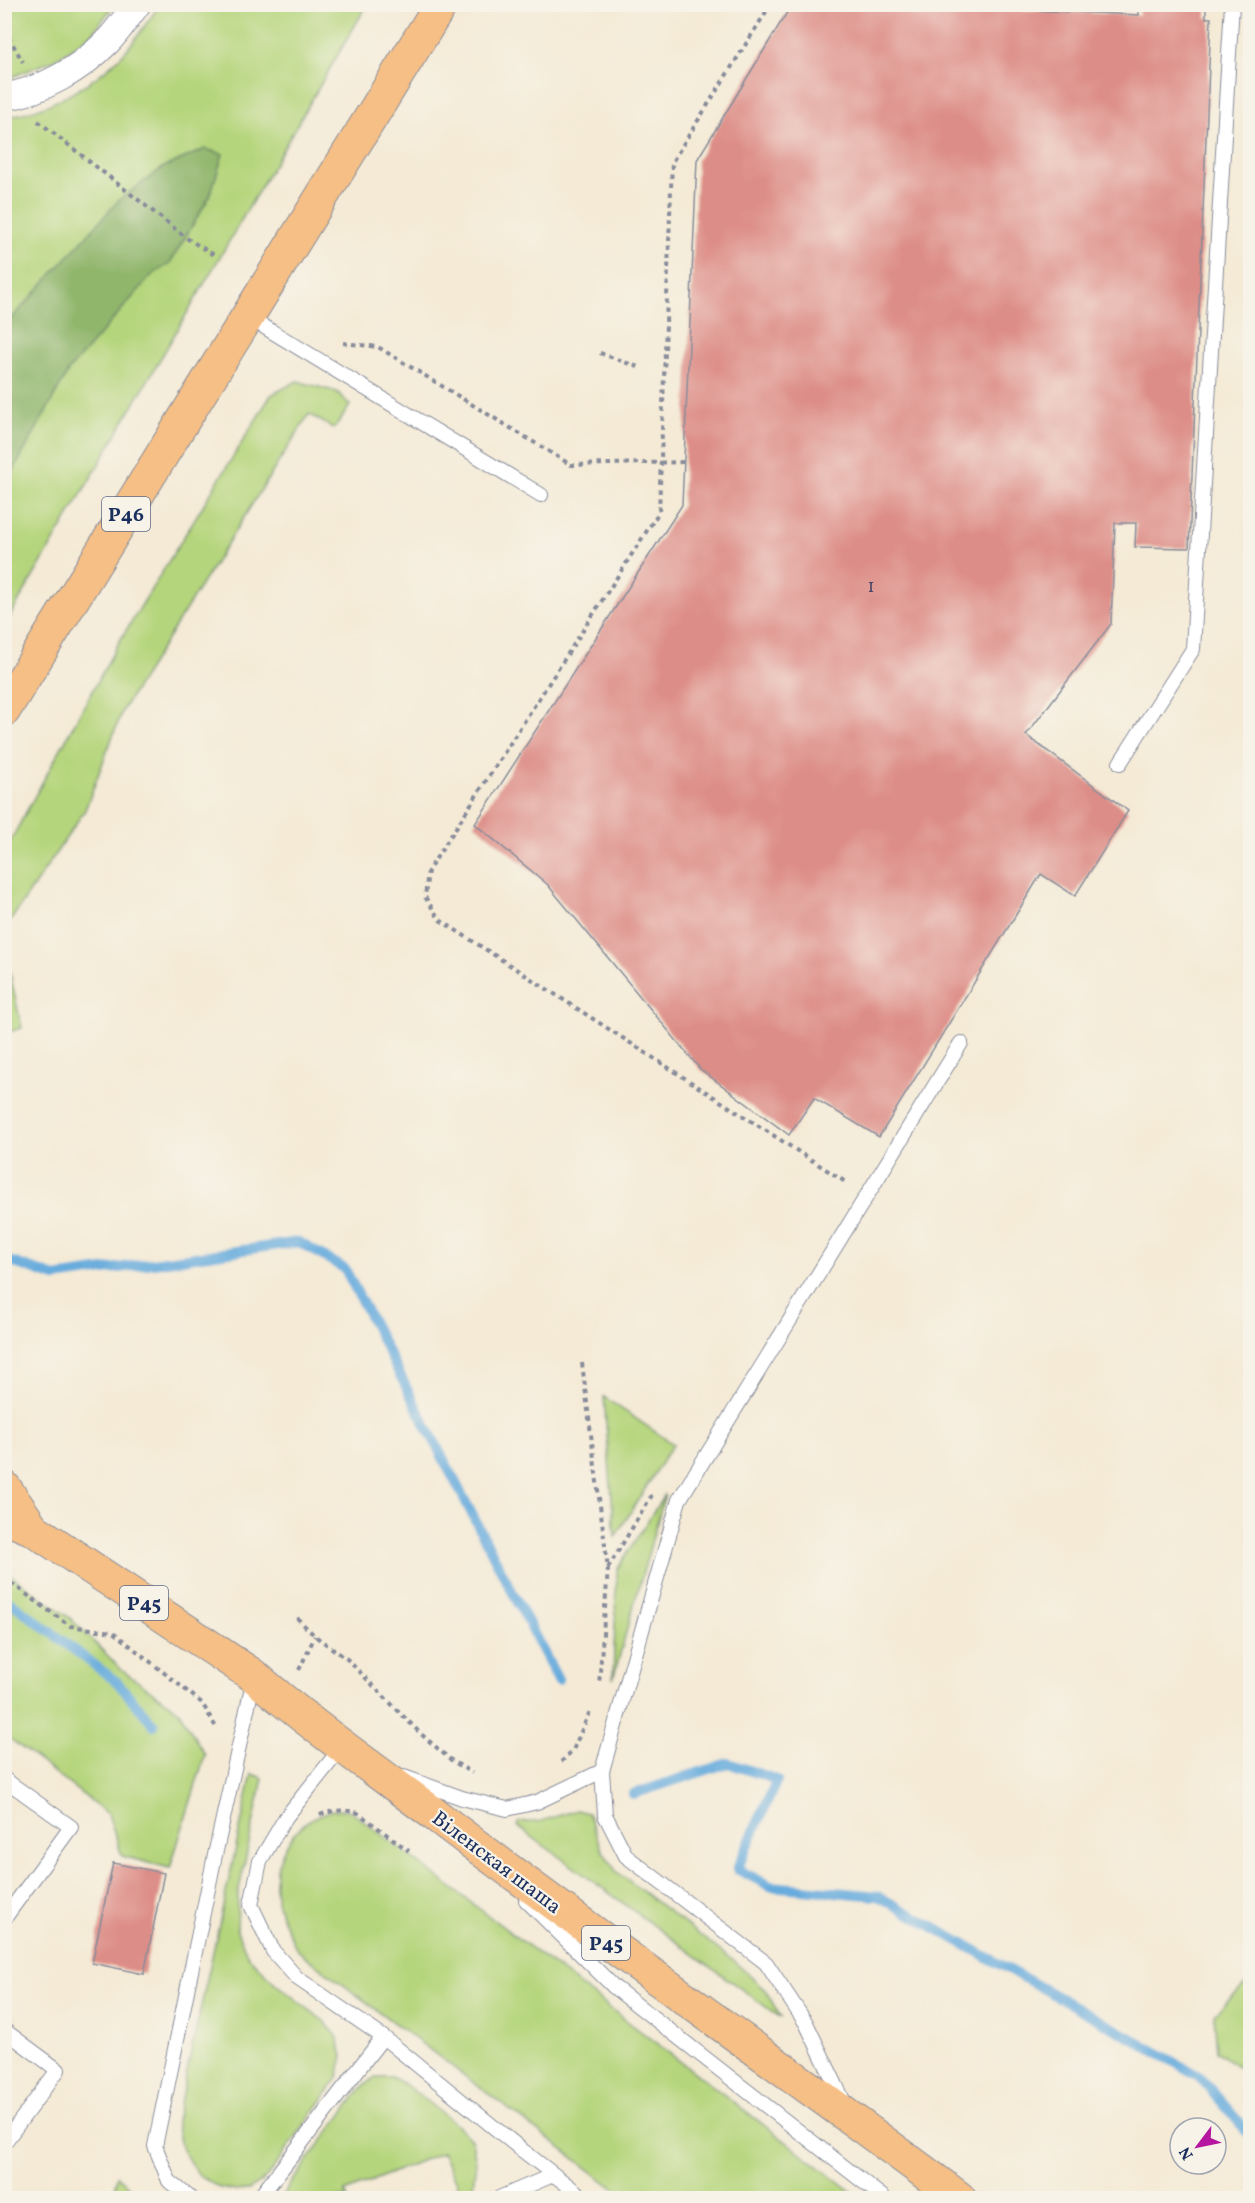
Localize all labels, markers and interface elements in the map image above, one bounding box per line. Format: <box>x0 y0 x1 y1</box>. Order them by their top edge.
road number: Р46 <box>102 497 150 531</box>
house number: 1 <box>868 575 874 600</box>
road number: Р45 <box>120 1586 168 1620</box>
street label: Віленская шаша <box>425 1805 567 1922</box>
road number: Р45 <box>582 1926 630 1960</box>
north arrow <box>1168 2116 1228 2176</box>
text: N <box>1174 2142 1199 2164</box>

